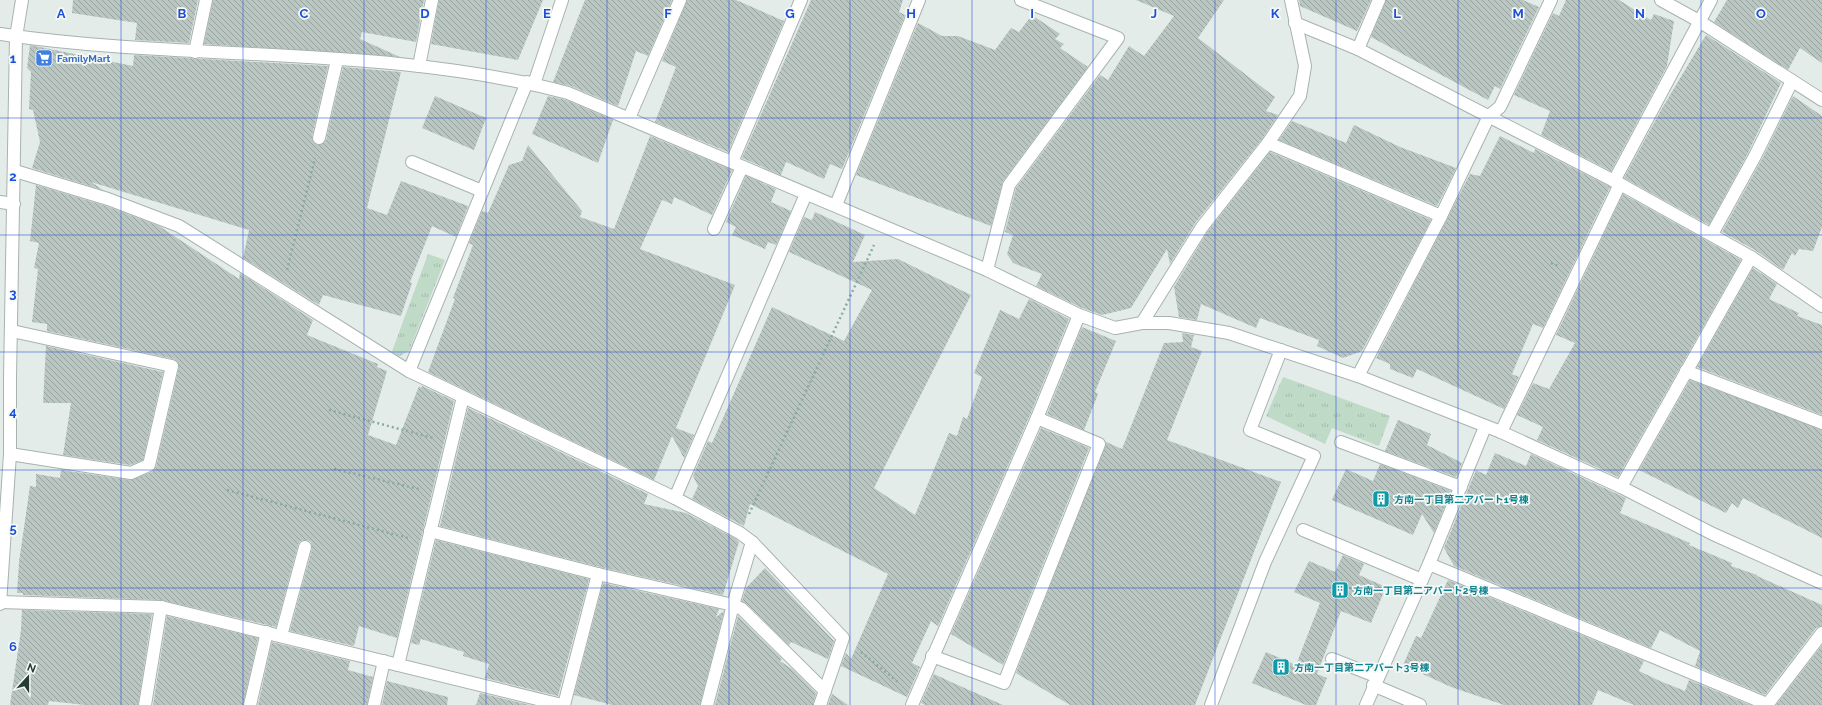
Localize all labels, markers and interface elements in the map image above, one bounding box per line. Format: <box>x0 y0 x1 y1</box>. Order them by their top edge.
text: A <box>57 6 66 21</box>
text: B <box>178 6 187 21</box>
text: C <box>300 6 309 21</box>
text: D <box>420 6 430 21</box>
text: E <box>543 6 551 21</box>
text: F <box>664 6 672 21</box>
text: G <box>785 6 795 21</box>
text: H <box>906 6 916 21</box>
text: I <box>1030 6 1034 21</box>
text: J <box>1151 6 1157 21</box>
text: K <box>1271 6 1280 21</box>
text: L <box>1393 6 1401 21</box>
text: M <box>1512 6 1524 21</box>
text: N <box>1635 6 1645 21</box>
text: O <box>1756 6 1766 21</box>
supermarket icon: FamilyMart <box>34 48 54 68</box>
text: 1 <box>10 51 17 66</box>
place label: FamilyMart <box>57 53 111 64</box>
text: 2 <box>9 169 17 184</box>
text: 3 <box>9 286 17 301</box>
text: 4 <box>9 404 17 419</box>
building icon: 方南一丁目第二アパート1号棟 <box>1371 489 1391 509</box>
place label: 方南一丁目第二アパート1号棟 <box>1394 494 1529 505</box>
text: 5 <box>9 521 17 536</box>
building icon: 方南一丁目第二アパート2号棟 <box>1330 580 1350 600</box>
place label: 方南一丁目第二アパート2号棟 <box>1353 585 1488 596</box>
text: 6 <box>9 639 17 654</box>
north arrow <box>8 657 48 697</box>
building icon: 方南一丁目第二アパート3号棟 <box>1271 657 1291 677</box>
text: N <box>25 661 38 676</box>
place label: 方南一丁目第二アパート3号棟 <box>1294 662 1429 673</box>

